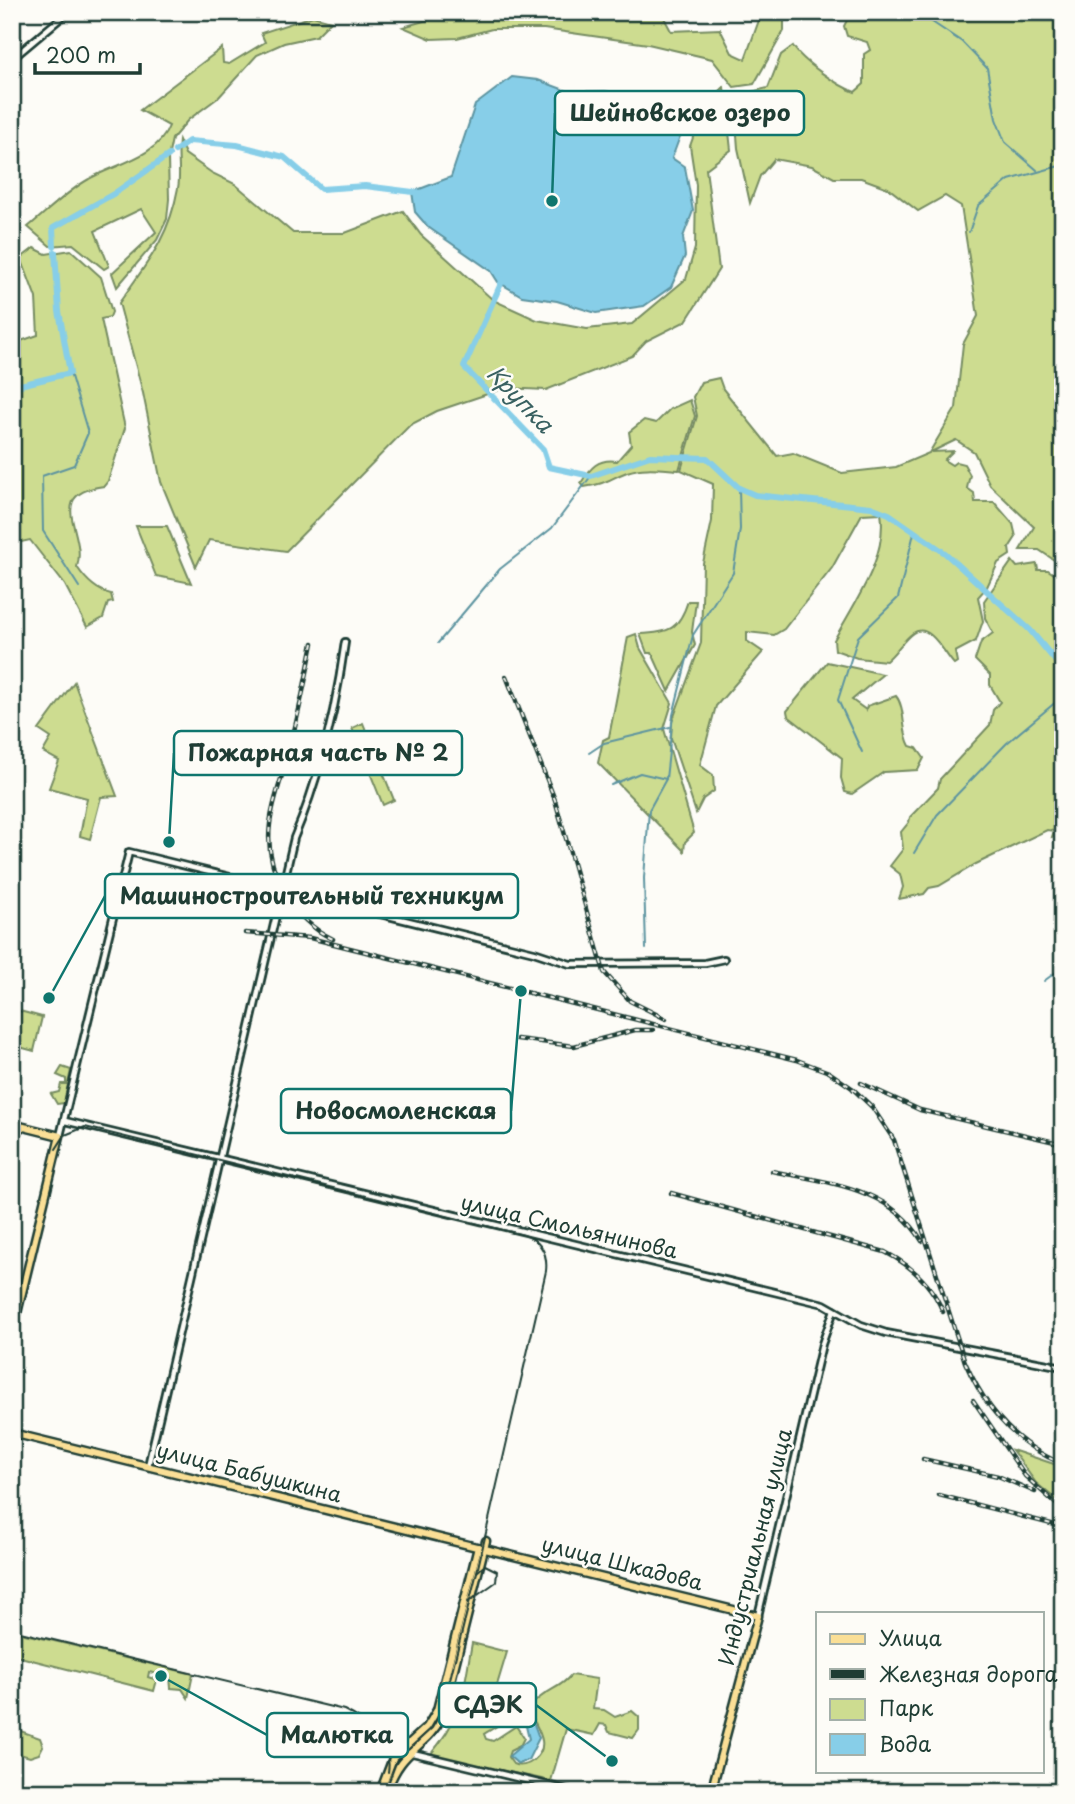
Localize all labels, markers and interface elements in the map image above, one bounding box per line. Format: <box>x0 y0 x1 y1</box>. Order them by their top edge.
scale bar <box>35 32 140 76</box>
text: 200 m <box>46 38 116 70</box>
callout: Шейновское озеро <box>555 91 804 135</box>
text: Шейновское озеро <box>570 94 791 129</box>
water label: Крупка <box>480 356 563 440</box>
callout: Пожарная часть № 2 <box>174 731 462 775</box>
text: Пожарная часть № 2 <box>188 734 448 769</box>
callout: Машиностроительный техникум <box>105 874 518 918</box>
text: Машиностроительный техникум <box>120 877 504 912</box>
callout: Новосмоленская <box>281 1089 511 1133</box>
text: Новосмоленская <box>295 1092 497 1127</box>
street label: улица Смольянинова <box>458 1185 681 1266</box>
street label: Индустриальная улица <box>709 1424 799 1668</box>
street label: улица Бабушкина <box>154 1433 346 1510</box>
street label: улица Шкадова <box>538 1527 707 1598</box>
legend <box>816 1612 1044 1772</box>
text: Улица <box>879 1621 942 1653</box>
text: Железная дорога <box>879 1657 1057 1689</box>
callout: СДЭК <box>439 1683 536 1727</box>
text: СДЭК <box>453 1686 523 1721</box>
text: Парк <box>879 1691 934 1723</box>
callout: Малютка <box>267 1713 408 1757</box>
text: Малютка <box>281 1716 393 1751</box>
text: Вода <box>879 1727 931 1759</box>

